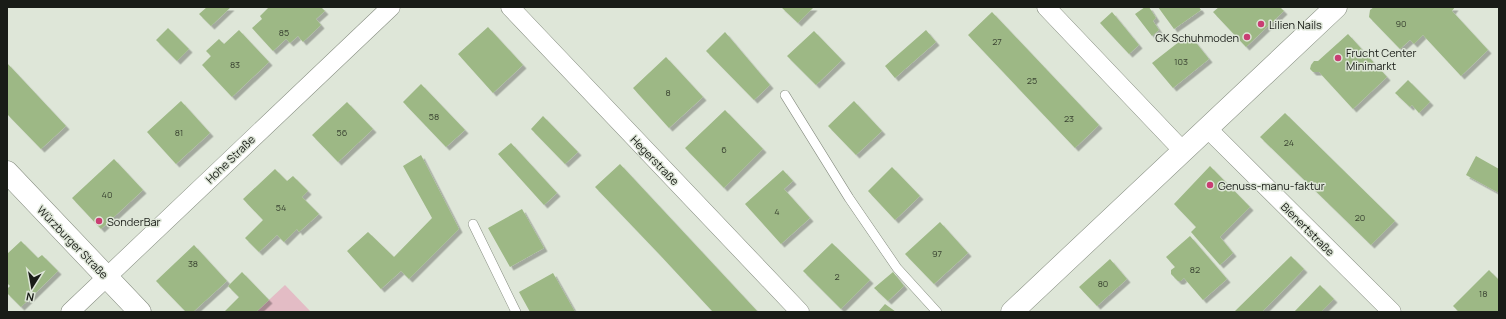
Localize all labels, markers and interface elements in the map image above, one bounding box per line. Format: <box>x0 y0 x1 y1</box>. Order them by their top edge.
place label: Lilien Nails <box>1269 17 1322 32</box>
house number: 90 <box>1395 17 1407 30</box>
marker: Lilien Nails <box>1256 19 1266 29</box>
house number: 85 <box>279 26 289 39</box>
place label: GK Schuhmoden <box>1155 30 1239 45</box>
marker: GK Schuhmoden <box>1242 32 1252 42</box>
house number: 27 <box>992 35 1002 48</box>
place label: Frucht Center Minimarkt <box>1346 45 1417 73</box>
marker: Frucht Center Minimarkt <box>1333 53 1343 63</box>
house number: 103 <box>1174 55 1188 68</box>
house number: 83 <box>230 58 240 71</box>
house number: 25 <box>1027 74 1037 87</box>
house number: 8 <box>665 86 671 99</box>
house number: 58 <box>429 110 439 123</box>
house number: 23 <box>1064 112 1074 125</box>
house number: 81 <box>175 126 183 139</box>
house number: 56 <box>337 126 348 139</box>
street label: Hohe Straße <box>202 131 258 186</box>
street label: Hegerstraße <box>627 132 683 189</box>
house number: 24 <box>1284 136 1294 149</box>
house number: 6 <box>721 143 727 156</box>
place label: Genuss-manu-faktur <box>1218 178 1325 193</box>
marker: Genuss-manu-faktur <box>1205 180 1215 190</box>
house number: 40 <box>102 188 112 201</box>
street label: Bienertstraße <box>1278 199 1338 259</box>
house number: 54 <box>276 201 286 214</box>
street label: Würzburger Straße <box>34 202 112 282</box>
house number: 4 <box>774 205 780 218</box>
house number: 20 <box>1355 211 1365 224</box>
place label: SonderBar <box>107 214 161 229</box>
marker: SonderBar <box>94 216 104 226</box>
house number: 97 <box>932 247 942 260</box>
house number: 38 <box>188 257 198 270</box>
house number: 82 <box>1190 263 1200 276</box>
north arrow <box>12 267 52 307</box>
house number: 2 <box>834 270 840 283</box>
house number: 80 <box>1098 277 1108 290</box>
house number: 18 <box>1479 287 1487 300</box>
text: N <box>25 289 35 305</box>

